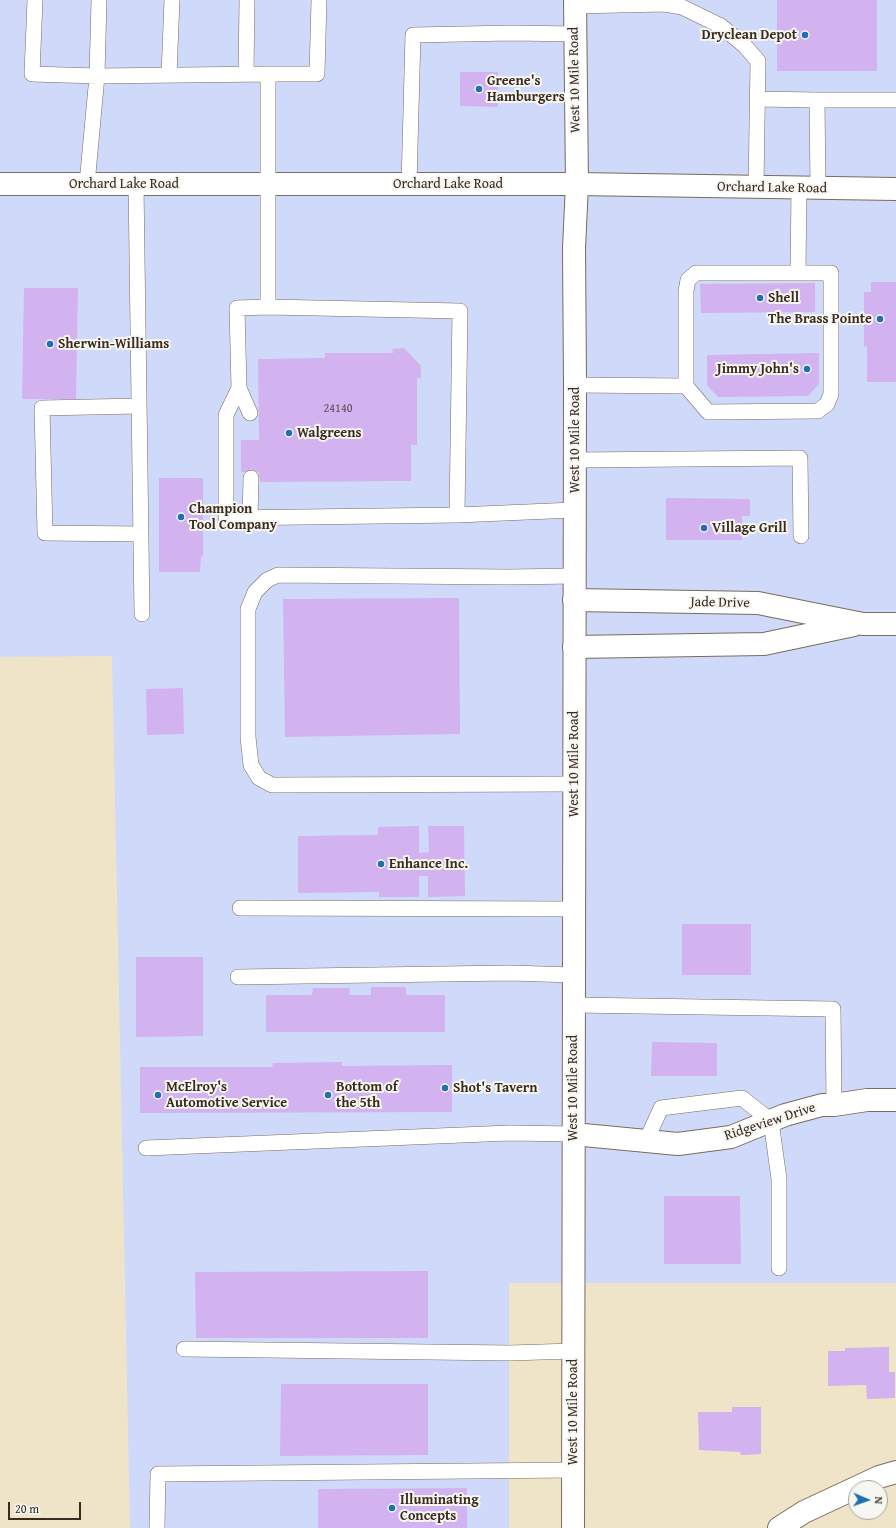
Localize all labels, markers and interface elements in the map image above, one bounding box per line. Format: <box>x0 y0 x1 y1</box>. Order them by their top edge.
street label: West 10 Mile Road <box>566 27 584 133</box>
place label: Dryclean Depot <box>702 27 797 43</box>
marker: Dryclean Depot <box>800 30 810 40</box>
place label: Greene's Hamburgers <box>487 73 565 106</box>
marker: Greene's Hamburgers <box>474 84 484 94</box>
street label: Orchard Lake Road <box>69 176 179 192</box>
street label: Orchard Lake Road <box>393 176 503 192</box>
street label: Orchard Lake Road <box>717 179 827 197</box>
place label: Shell <box>768 290 799 306</box>
marker: Shell <box>755 293 765 303</box>
place label: The Brass Pointe <box>768 311 872 327</box>
marker: The Brass Pointe <box>875 314 885 324</box>
place label: Sherwin-Williams <box>58 336 169 352</box>
marker: Sherwin-Williams <box>45 339 55 349</box>
place label: Jimmy John's <box>717 361 799 377</box>
marker: Jimmy John's <box>802 364 812 374</box>
street label: West 10 Mile Road <box>567 387 583 493</box>
house number: 24140 <box>324 402 352 416</box>
place label: Walgreens <box>297 425 362 441</box>
marker: Walgreens <box>284 428 294 438</box>
place label: Champion Tool Company <box>189 501 277 534</box>
marker: Champion Tool Company <box>176 512 186 522</box>
place label: Village Grill <box>712 520 787 536</box>
marker: Village Grill <box>699 523 709 533</box>
street label: Jade Drive <box>690 594 750 612</box>
street label: West 10 Mile Road <box>566 711 582 817</box>
place label: Enhance Inc. <box>389 856 468 872</box>
marker: Enhance Inc. <box>376 859 386 869</box>
street label: West 10 Mile Road <box>565 1035 581 1141</box>
place label: McElroy's Automotive Service <box>166 1079 287 1112</box>
place label: Bottom of the 5th <box>336 1079 398 1112</box>
place label: Shot's Tavern <box>453 1080 537 1096</box>
marker: Shot's Tavern <box>440 1083 450 1093</box>
marker: McElroy's Automotive Service <box>153 1090 163 1100</box>
marker: Bottom of the 5th <box>323 1090 333 1100</box>
street label: Ridgeview Drive <box>722 1099 818 1145</box>
street label: West 10 Mile Road <box>565 1359 581 1465</box>
north arrow <box>848 1480 888 1520</box>
place label: Illuminating Concepts <box>400 1492 479 1524</box>
scale bar <box>10 1494 83 1520</box>
text: N <box>871 1496 887 1504</box>
text: 20 m <box>15 1500 39 1517</box>
marker: Illuminating Concepts <box>387 1503 397 1513</box>

